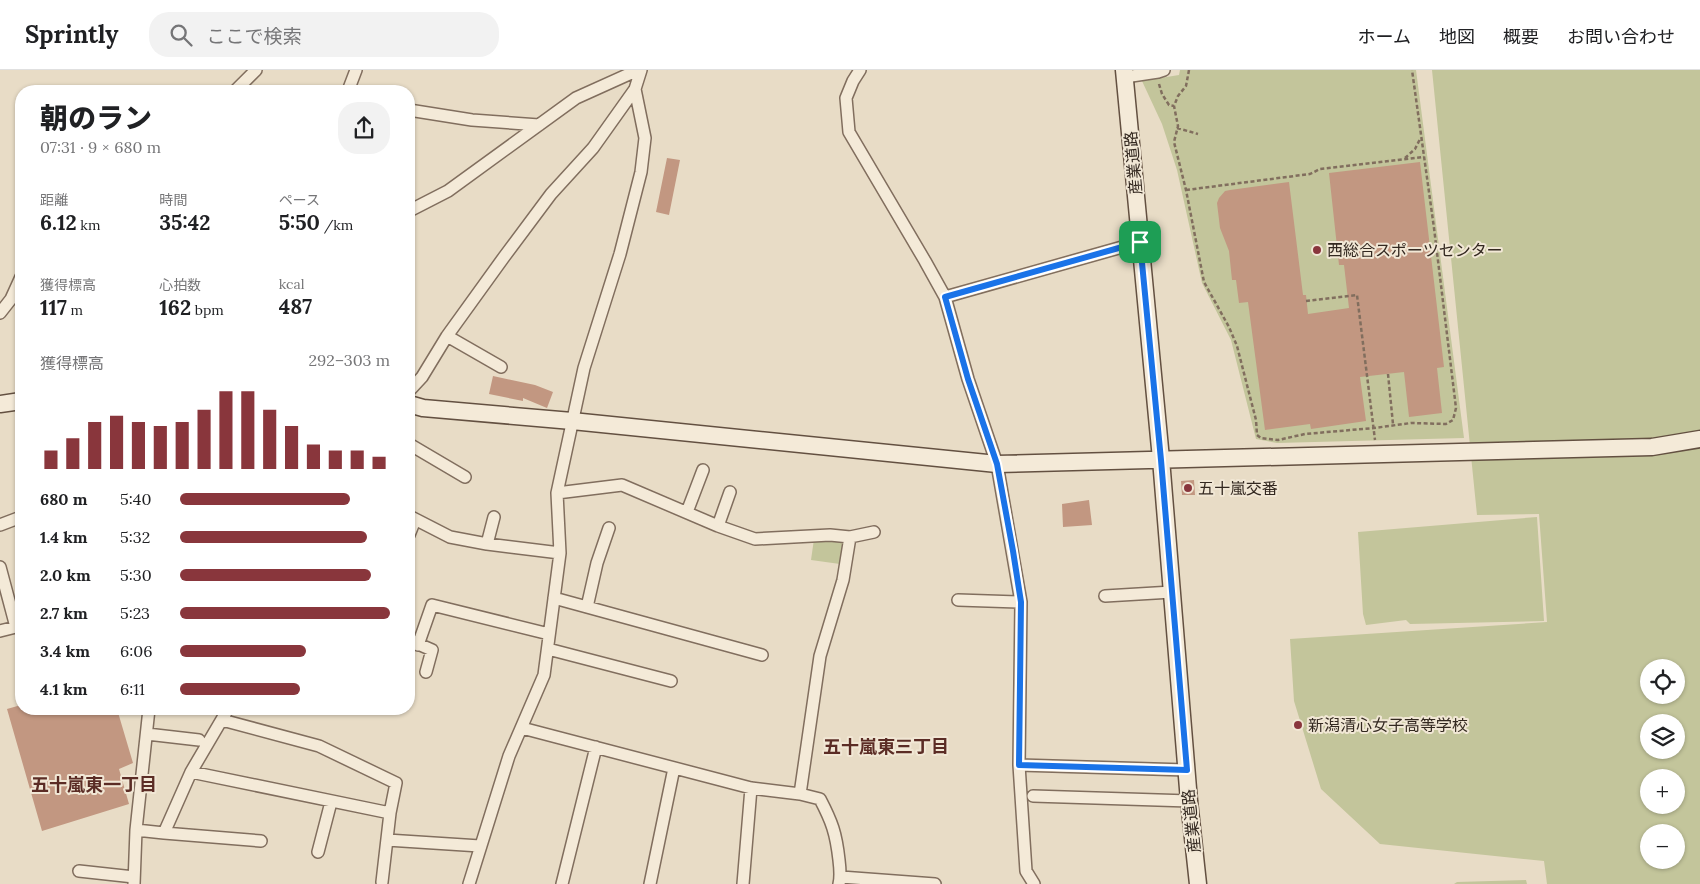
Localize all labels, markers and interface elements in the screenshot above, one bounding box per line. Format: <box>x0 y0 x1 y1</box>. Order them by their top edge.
search box <box>149 12 499 57</box>
text: Sprintly <box>25 19 119 50</box>
icon: search <box>167 21 195 49</box>
text: ここで検索 <box>207 24 302 48</box>
text: ホーム <box>1358 25 1411 48</box>
text: 地図 <box>1439 25 1475 48</box>
text: 概要 <box>1503 25 1539 48</box>
text: お問い合わせ <box>1567 25 1675 48</box>
text: 朝のラン <box>40 100 152 136</box>
button: share <box>338 102 390 154</box>
street label: 産業道路 <box>1120 130 1146 196</box>
text: 07:31 · 9 × 680 m <box>40 137 161 157</box>
text: 距離 <box>40 191 68 209</box>
text: 時間 <box>159 191 187 209</box>
text: ペース <box>279 191 320 209</box>
text: 6.12 <box>40 209 77 236</box>
text: 35:42 <box>159 209 210 236</box>
text: 5:50 <box>279 209 320 236</box>
text: km <box>77 216 100 234</box>
text: /km <box>320 216 353 234</box>
pin <box>1119 221 1161 263</box>
icon: arrive <box>1126 228 1154 256</box>
place label: 西総合スポーツセンター <box>1327 240 1503 260</box>
marker: 西総合スポーツセンター <box>1311 244 1323 256</box>
text: kcal <box>279 275 305 293</box>
text: 獲得標高 <box>40 276 96 294</box>
text: 心拍数 <box>159 276 201 294</box>
text: 487 <box>279 293 312 320</box>
text: 117 <box>40 294 67 321</box>
text: 162 <box>159 294 191 321</box>
text: m <box>67 301 83 319</box>
text: bpm <box>191 301 224 319</box>
text: 292–303 m <box>309 350 390 370</box>
text: 獲得標高 <box>40 353 104 373</box>
place label: 五十嵐交番 <box>1198 478 1278 498</box>
marker: 五十嵐交番 <box>1182 482 1194 494</box>
text: 680 m <box>40 489 87 509</box>
text: 5:40 <box>120 489 151 509</box>
text: 1.4 km <box>40 527 87 547</box>
text: 5:32 <box>120 527 150 547</box>
text: 2.0 km <box>40 565 91 585</box>
text: 5:30 <box>120 565 152 585</box>
text: 2.7 km <box>40 603 88 623</box>
text: 5:23 <box>120 603 150 623</box>
text: 3.4 km <box>40 641 90 661</box>
text: 6:06 <box>120 641 152 661</box>
map controls <box>1640 659 1685 869</box>
button: locate <box>1640 659 1685 704</box>
text: 4.1 km <box>40 679 87 699</box>
text: 6:11 <box>120 679 145 699</box>
button: layers <box>1640 714 1685 759</box>
place label: 新潟清心女子高等学校 <box>1308 715 1468 735</box>
marker: 新潟清心女子高等学校 <box>1292 719 1304 731</box>
district label: 五十嵐東三丁目 <box>823 735 949 758</box>
button: + <box>1640 769 1685 814</box>
district label: 五十嵐東一丁目 <box>31 773 157 796</box>
street label: 産業道路 <box>1178 788 1204 854</box>
button: − <box>1640 824 1685 869</box>

